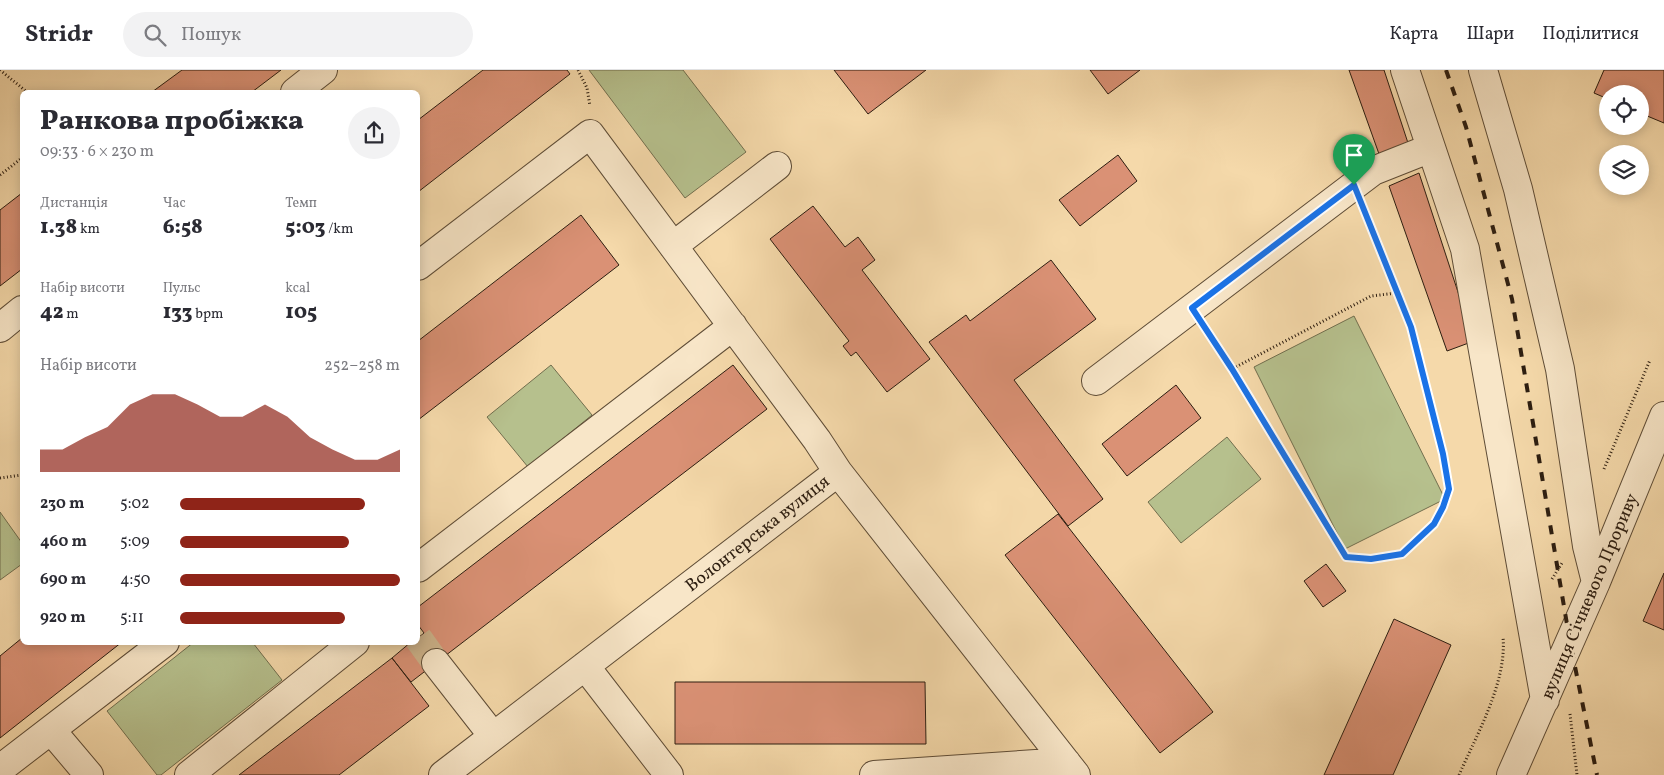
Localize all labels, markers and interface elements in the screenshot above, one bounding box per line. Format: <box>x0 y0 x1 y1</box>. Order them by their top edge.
search box <box>123 12 473 57</box>
text: Stridr <box>25 18 93 52</box>
icon: search <box>141 21 169 49</box>
text: Пошук <box>181 22 241 48</box>
text: Карта <box>1390 22 1438 47</box>
text: Шари <box>1466 22 1514 47</box>
text: Поділитися <box>1542 22 1639 47</box>
map controls <box>1599 85 1649 195</box>
button: locate <box>1599 85 1649 135</box>
text: Ранкова пробіжка <box>40 102 304 141</box>
button: share <box>348 107 400 159</box>
pin <box>1333 134 1375 185</box>
text: 09:33 · 6 × 230 m <box>40 141 154 163</box>
icon: arrive <box>1340 141 1368 169</box>
button: layers <box>1599 145 1649 195</box>
text: Дистанція <box>40 194 108 213</box>
text: Час <box>163 194 186 213</box>
text: Темп <box>285 194 317 213</box>
text: 1.38 <box>40 213 77 242</box>
text: 6:58 <box>163 213 203 242</box>
text: 5:03 <box>285 213 325 242</box>
text: km <box>77 220 100 239</box>
text: /km <box>325 220 353 239</box>
text: Набір висоти <box>40 279 125 298</box>
text: Пульс <box>163 279 200 298</box>
text: kcal <box>285 279 310 298</box>
text: 42 <box>40 298 63 327</box>
text: 133 <box>163 298 193 327</box>
text: 105 <box>285 298 317 327</box>
text: m <box>63 305 79 324</box>
text: bpm <box>193 305 223 324</box>
text: Набір висоти <box>40 355 137 377</box>
text: 252–258 m <box>324 355 400 377</box>
street label: Волонтерська вулиця <box>681 470 835 598</box>
street label: вулиця Січневого Прориву <box>1536 490 1645 703</box>
text: 230 m <box>40 493 85 515</box>
text: 5:02 <box>120 493 150 515</box>
text: 460 m <box>40 531 87 553</box>
text: 5:09 <box>120 531 150 553</box>
text: 690 m <box>40 569 86 591</box>
text: 4:50 <box>120 569 150 591</box>
text: 920 m <box>40 607 86 629</box>
text: 5:11 <box>120 607 144 629</box>

